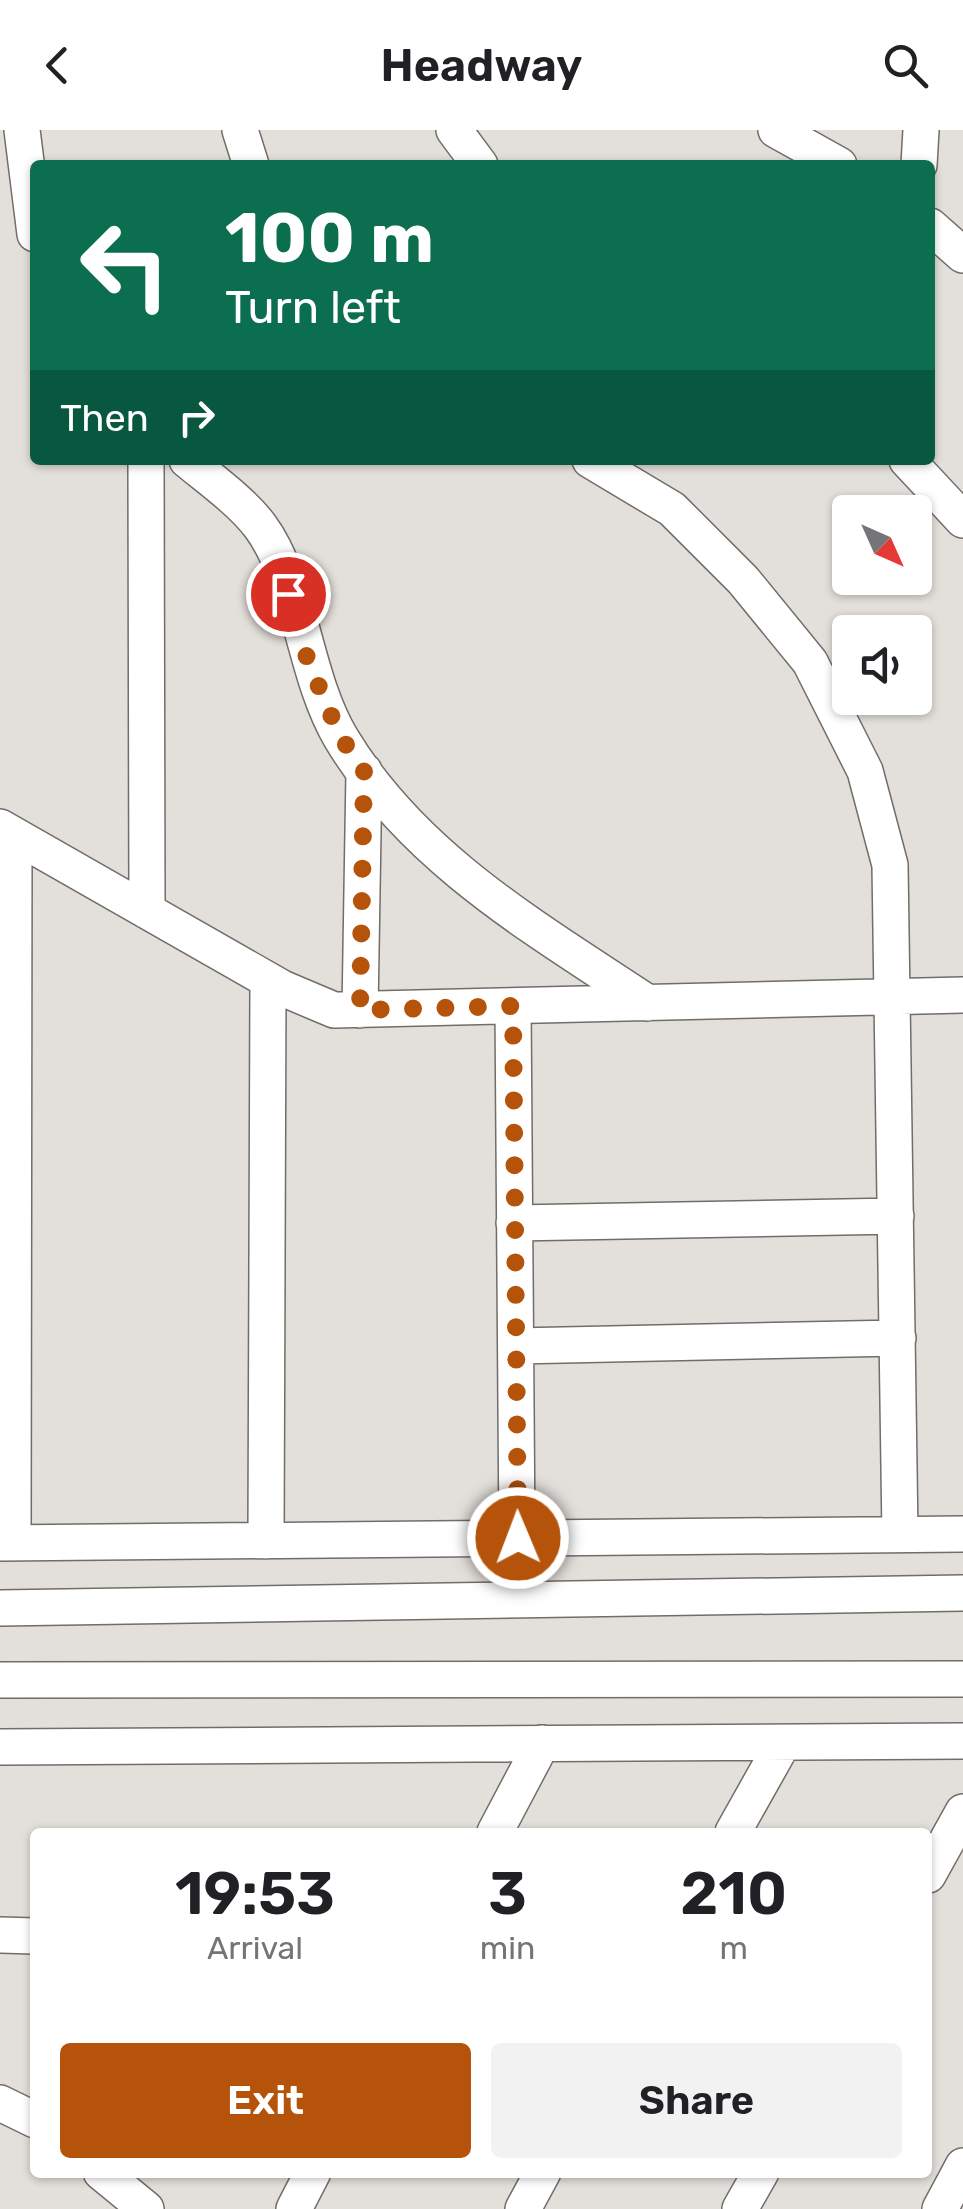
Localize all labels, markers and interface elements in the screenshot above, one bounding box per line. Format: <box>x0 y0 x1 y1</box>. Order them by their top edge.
icon: back <box>30 38 85 93</box>
icon: search <box>878 38 933 93</box>
text: Headway <box>381 39 582 92</box>
text: 100 m <box>225 197 434 280</box>
icon: left <box>60 200 190 330</box>
text: Turn left <box>225 281 401 334</box>
icon: right <box>169 390 224 445</box>
text: Then <box>60 395 149 441</box>
north arrow <box>832 495 932 595</box>
map controls <box>832 495 932 715</box>
pin <box>246 552 331 637</box>
icon: arrive <box>261 567 316 622</box>
button: sound <box>832 615 932 715</box>
position arrow <box>466 1486 570 1590</box>
text: 19:53 <box>175 1858 335 1929</box>
text: 3 <box>488 1858 527 1929</box>
text: 210 <box>680 1858 787 1929</box>
text: Arrival <box>207 1929 303 1967</box>
text: min <box>480 1929 535 1967</box>
text: m <box>719 1929 748 1967</box>
button: Exit <box>60 2043 471 2158</box>
button: Share <box>491 2043 902 2158</box>

